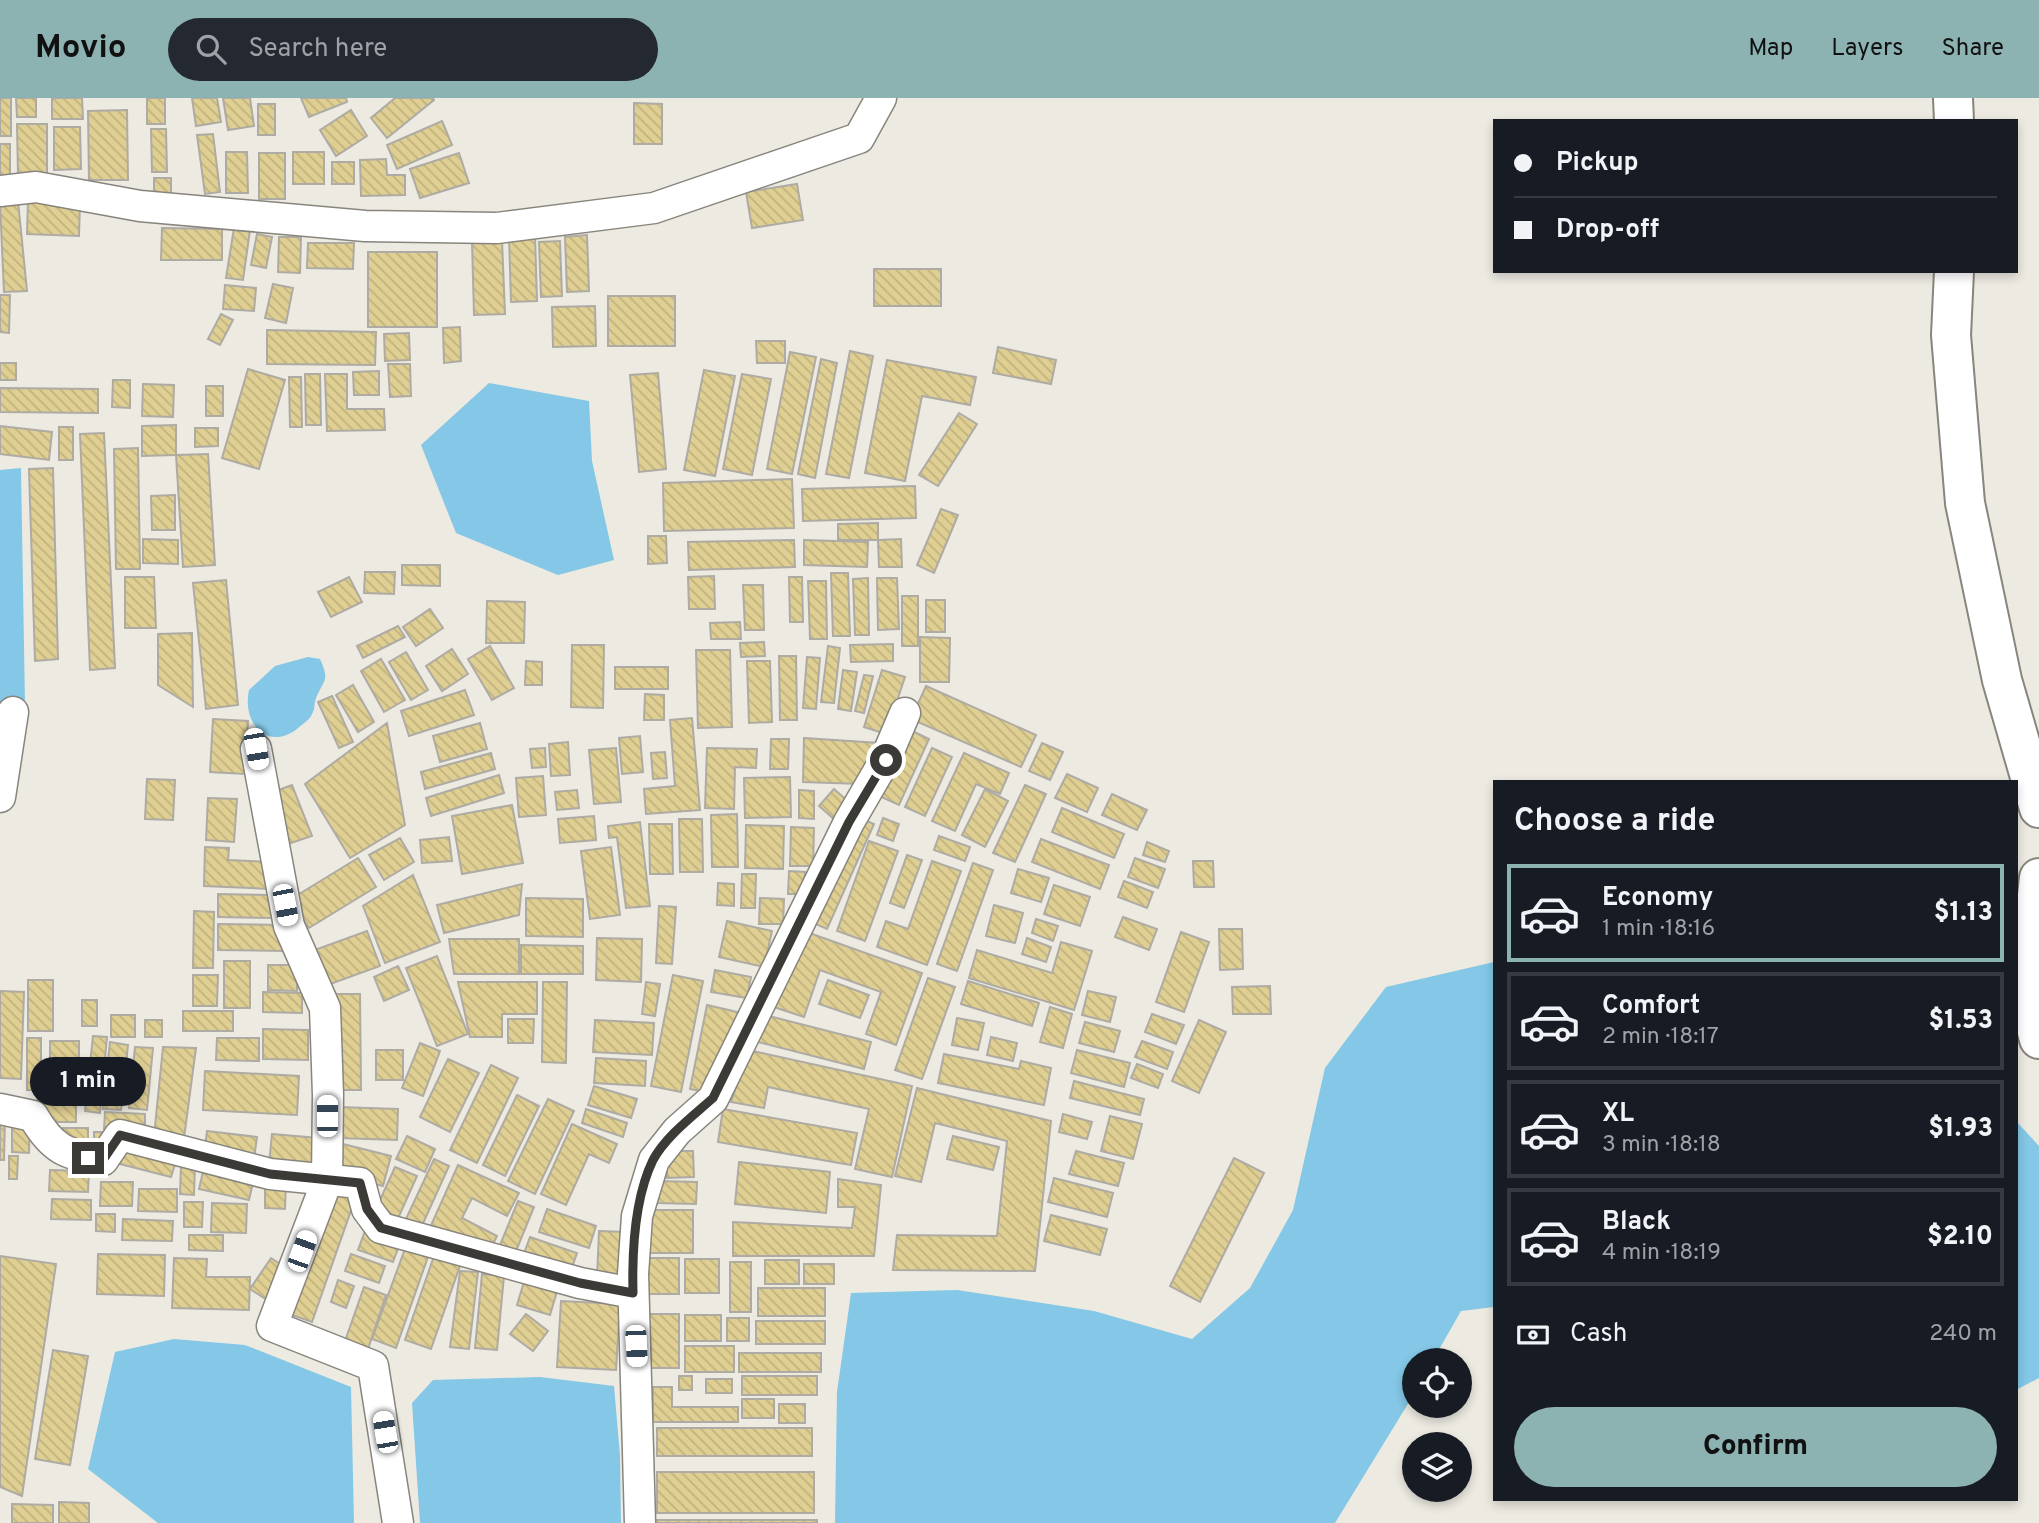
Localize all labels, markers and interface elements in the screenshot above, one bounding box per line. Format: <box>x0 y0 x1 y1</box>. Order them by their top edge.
search box <box>168 18 658 81</box>
text: Movio <box>35 28 126 70</box>
icon: search <box>192 30 230 68</box>
text: Search here <box>248 33 387 66</box>
text: Map <box>1748 34 1793 64</box>
text: Layers <box>1831 34 1903 64</box>
text: Share <box>1941 34 2004 64</box>
text: Pickup <box>1556 147 1639 180</box>
text: Drop-off <box>1556 214 1659 247</box>
car <box>243 726 270 772</box>
route start <box>870 744 902 776</box>
text: Choose a ride <box>1514 802 1715 842</box>
car <box>271 882 300 928</box>
icon: car <box>1518 882 1581 945</box>
text: Economy <box>1602 882 1713 915</box>
text: $1.13 <box>1934 897 1993 930</box>
text: 1 min · 18:16 <box>1602 915 1715 944</box>
icon: car <box>1518 990 1581 1053</box>
text: Comfort <box>1602 990 1700 1023</box>
text: $1.53 <box>1928 1005 1993 1038</box>
text: 2 min · 18:17 <box>1602 1023 1719 1052</box>
callout: 1 min <box>30 1056 146 1105</box>
text: 1 min <box>60 1067 116 1096</box>
car <box>317 1095 338 1137</box>
icon: car <box>1518 1098 1581 1161</box>
text: XL <box>1602 1098 1634 1131</box>
text: $1.93 <box>1928 1113 1993 1146</box>
text: 3 min · 18:18 <box>1602 1131 1721 1160</box>
route end <box>72 1142 104 1174</box>
icon: car <box>1518 1206 1581 1269</box>
text: Black <box>1602 1206 1671 1239</box>
text: $2.10 <box>1927 1221 1993 1254</box>
car <box>285 1228 320 1274</box>
text: 4 min · 18:19 <box>1602 1239 1721 1268</box>
icon: cash <box>1514 1316 1552 1354</box>
text: Cash <box>1570 1318 1627 1351</box>
text: 240 m <box>1929 1320 1997 1349</box>
car <box>625 1324 648 1368</box>
map controls <box>1402 1348 1472 1502</box>
button: locate <box>1402 1348 1472 1418</box>
button: Confirm <box>1514 1407 1997 1487</box>
car <box>372 1409 399 1455</box>
button: layers <box>1402 1432 1472 1502</box>

